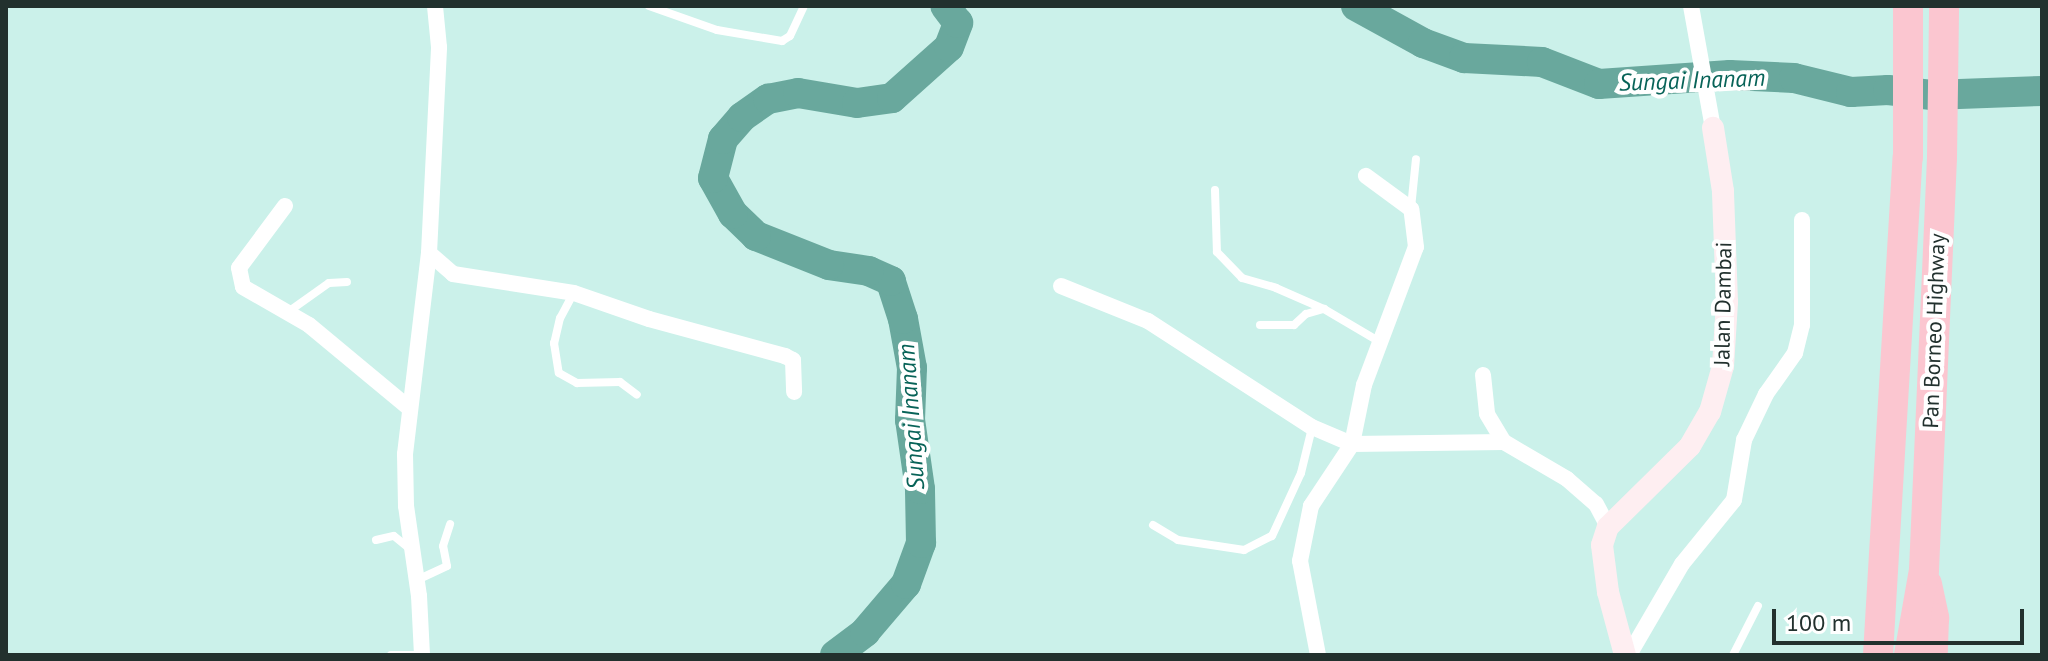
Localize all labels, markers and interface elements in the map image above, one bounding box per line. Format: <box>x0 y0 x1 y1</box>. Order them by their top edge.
water label: Sungai Inanam <box>1618 63 1766 97</box>
street label: Pan Borneo Highway <box>1917 233 1951 429</box>
street label: Jalan Dambai <box>1709 242 1737 366</box>
water label: Sungai Inanam <box>892 343 930 491</box>
scale bar <box>1776 593 2028 643</box>
text: 100 m <box>1786 607 1851 638</box>

